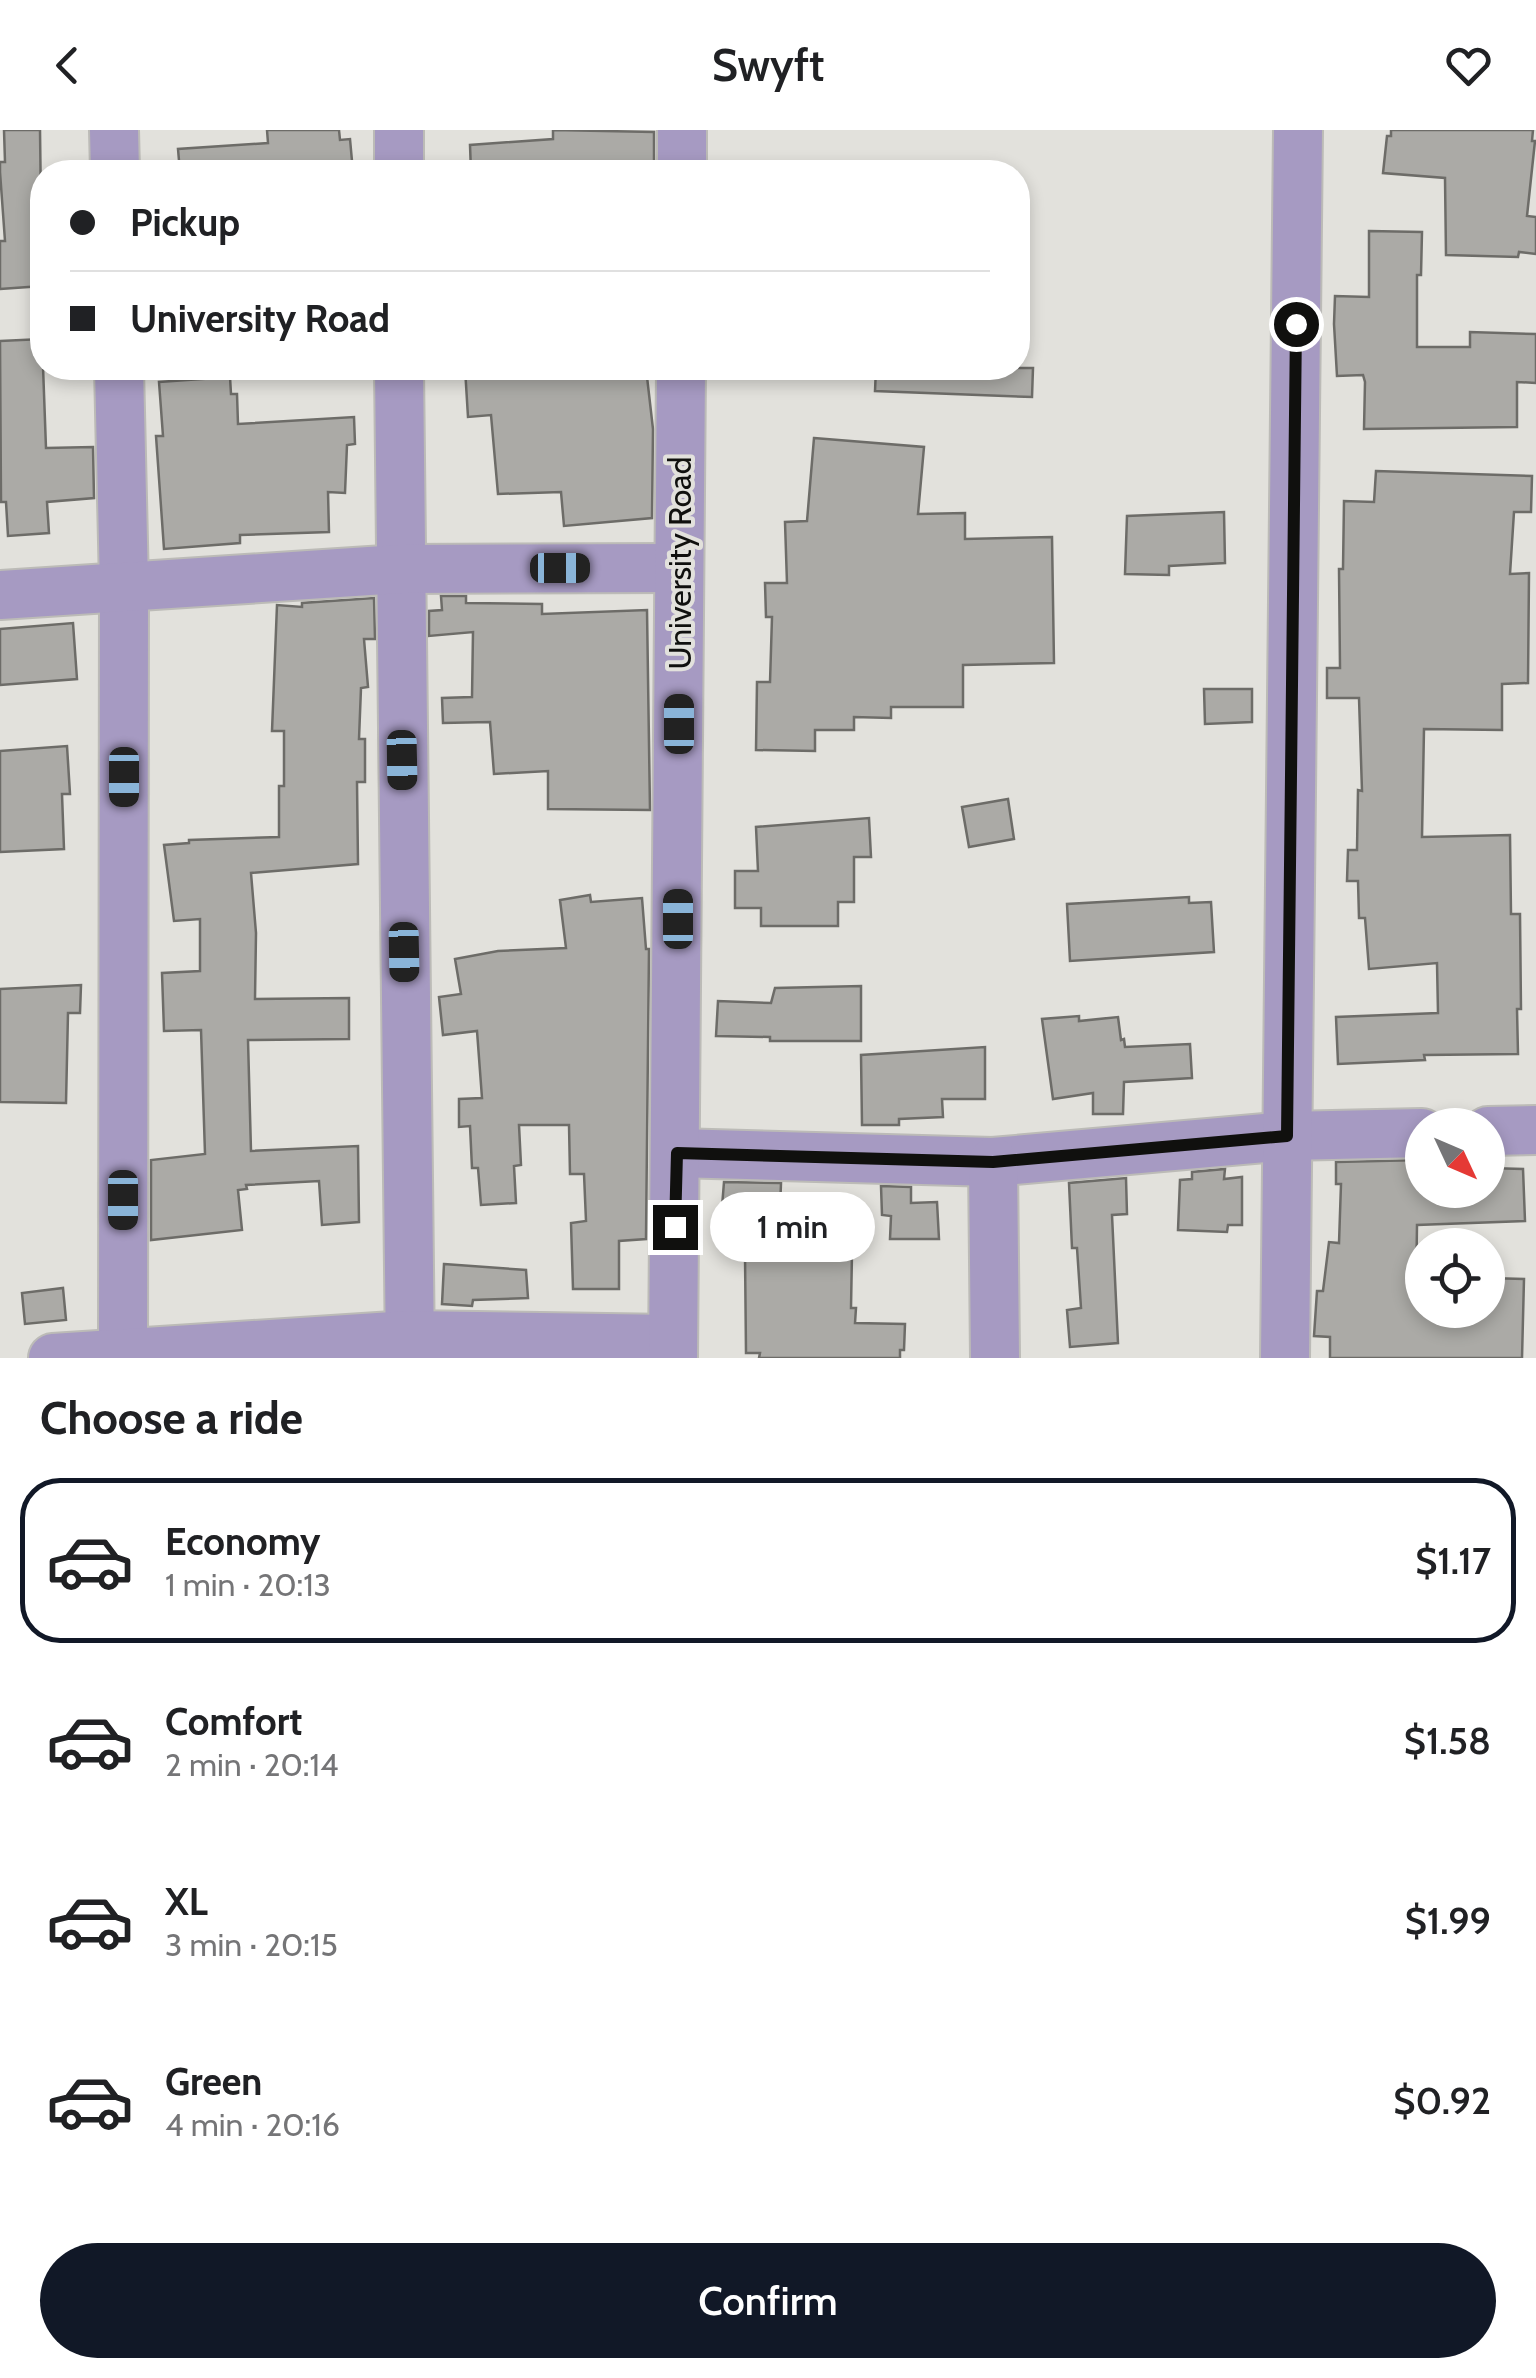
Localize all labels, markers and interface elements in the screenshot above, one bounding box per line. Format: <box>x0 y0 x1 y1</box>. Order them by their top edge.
icon: back <box>40 38 95 93</box>
text: Swyft <box>712 38 824 92</box>
icon: heart <box>1441 38 1496 93</box>
text: Pickup <box>130 199 240 246</box>
text: University Road <box>130 295 390 342</box>
route start <box>1274 302 1319 347</box>
street label: University Road <box>660 457 699 669</box>
car <box>530 553 590 583</box>
car <box>664 694 694 754</box>
car <box>386 730 418 790</box>
car <box>109 747 139 807</box>
car <box>663 889 693 949</box>
car <box>388 922 420 982</box>
north arrow <box>1405 1108 1505 1208</box>
map controls <box>1405 1108 1505 1328</box>
car <box>108 1170 138 1230</box>
callout: 1 min <box>710 1192 875 1262</box>
route end <box>653 1205 698 1250</box>
text: 1 min <box>757 1207 828 1246</box>
button: locate <box>1405 1228 1505 1328</box>
text: Choose a ride <box>40 1391 303 1445</box>
icon: car <box>45 1516 135 1606</box>
text: Economy <box>165 1518 320 1565</box>
text: $1.17 <box>1415 1537 1491 1584</box>
text: 1 min · 20:13 <box>165 1565 331 1604</box>
icon: car <box>45 1696 135 1786</box>
text: Comfort <box>165 1698 302 1745</box>
text: $1.58 <box>1404 1717 1491 1764</box>
text: 2 min · 20:14 <box>165 1745 338 1784</box>
icon: car <box>45 1876 135 1966</box>
text: XL <box>165 1878 208 1925</box>
text: $1.99 <box>1405 1897 1491 1944</box>
text: 3 min · 20:15 <box>165 1925 338 1964</box>
icon: car <box>45 2056 135 2146</box>
text: Green <box>165 2058 262 2105</box>
text: $0.92 <box>1393 2077 1491 2124</box>
text: 4 min · 20:16 <box>165 2105 340 2144</box>
button: Confirm <box>40 2243 1496 2358</box>

